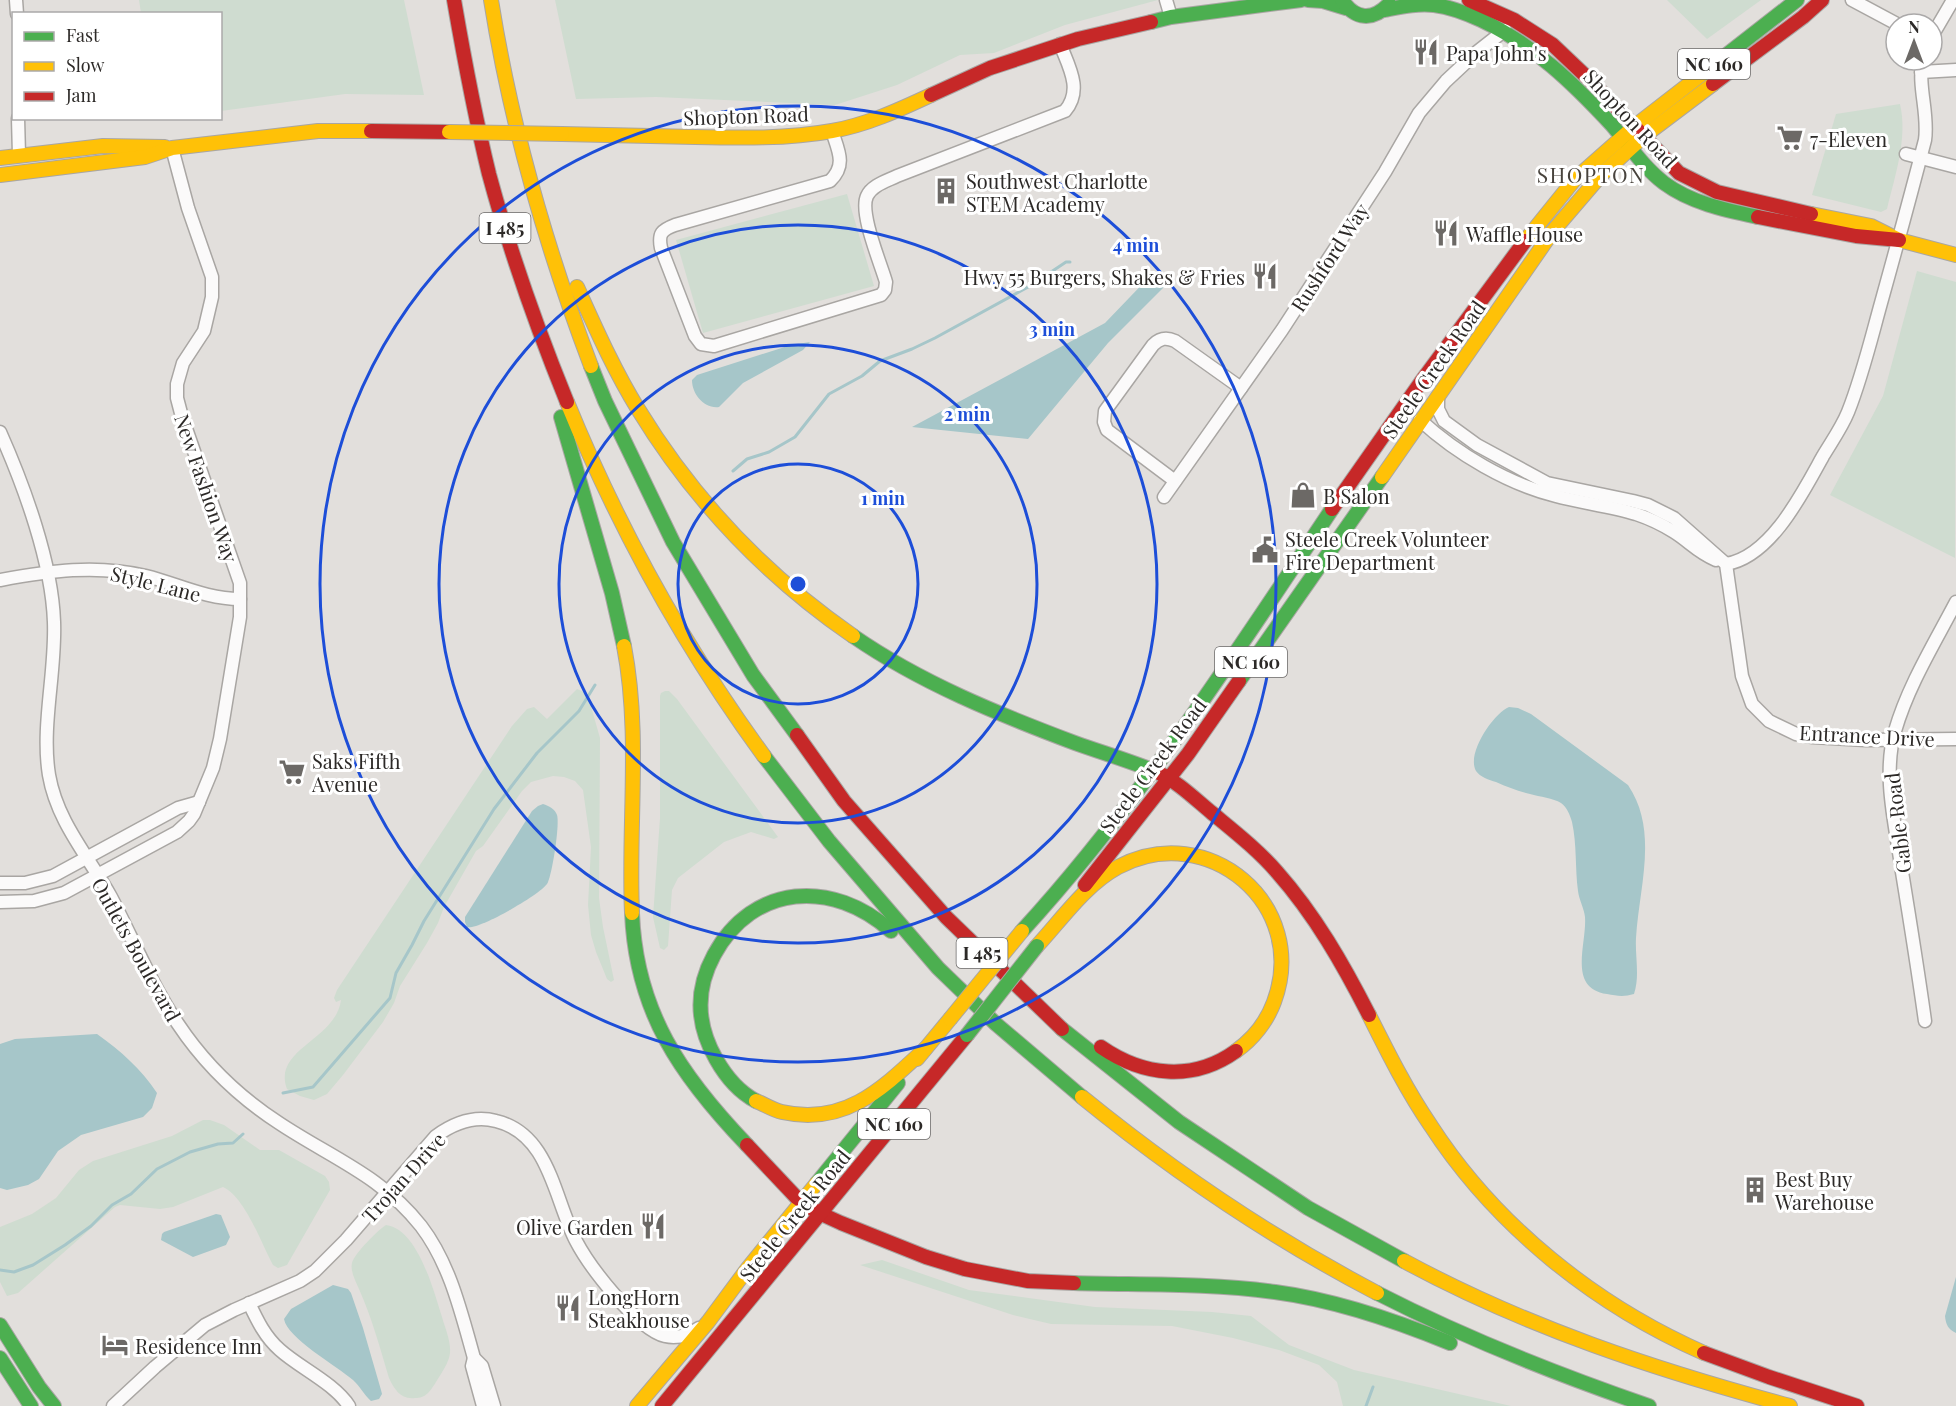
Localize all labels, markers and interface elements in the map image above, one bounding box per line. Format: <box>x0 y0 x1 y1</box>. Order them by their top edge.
legend <box>12 12 222 120</box>
north arrow <box>1884 12 1944 72</box>
text: N <box>1908 16 1920 37</box>
text: Fast <box>66 23 100 47</box>
restaurant icon: Papa John's <box>1411 37 1441 67</box>
place label: Papa John's <box>1446 39 1547 66</box>
road number: NC 160 <box>1678 49 1750 79</box>
text: Slow <box>66 53 104 77</box>
street label: Shopton Road <box>1578 63 1684 173</box>
text: Jam <box>65 83 96 107</box>
street label: Shopton Road <box>683 99 810 131</box>
supermarket icon: 7-Eleven <box>1775 123 1805 153</box>
place label: 7-Eleven <box>1810 125 1887 152</box>
district label: SHOPTON <box>1537 160 1645 188</box>
place label: Southwest Charlotte STEM Academy <box>966 167 1148 217</box>
building icon: Southwest Charlotte STEM Academy <box>931 176 961 206</box>
street label: Rushford Way <box>1284 198 1374 316</box>
road number: I 485 <box>480 213 530 243</box>
restaurant icon: Waffle House <box>1431 218 1461 248</box>
place label: Waffle House <box>1465 220 1583 247</box>
text: 4 min <box>1113 233 1159 257</box>
restaurant icon: Hwy 55 Burgers, Shakes & Fries <box>1250 261 1280 291</box>
place label: Hwy 55 Burgers, Shakes & Fries <box>963 263 1245 290</box>
street label: Steele Creek Road <box>1375 294 1491 443</box>
text: 3 min <box>1029 317 1075 341</box>
text: 2 min <box>944 402 990 426</box>
street label: New Fashion Way <box>169 410 245 566</box>
shop icon: B Salon <box>1288 480 1318 510</box>
place label: B Salon <box>1323 482 1390 509</box>
text: 1 min <box>861 486 905 510</box>
place label: Steele Creek Volunteer Fire Department <box>1285 525 1489 575</box>
public building icon: Steele Creek Volunteer Fire Department <box>1250 535 1280 565</box>
street label: Style Lane <box>108 559 204 607</box>
centre of rings <box>788 574 808 594</box>
road number: NC 160 <box>1215 647 1287 677</box>
street label: Steele Creek Road <box>1092 692 1212 838</box>
street label: Entrance Drive <box>1799 718 1935 752</box>
place label: Saks Fifth Avenue <box>311 747 401 797</box>
supermarket icon: Saks Fifth Avenue <box>277 757 307 787</box>
street label: Gable Road <box>1877 771 1917 875</box>
street label: Outlets Boulevard <box>86 872 188 1026</box>
road number: I 485 <box>956 938 1008 968</box>
road number: NC 160 <box>858 1109 930 1139</box>
street label: Trojan Drive <box>355 1126 451 1228</box>
street label: Steele Creek Road <box>732 1143 856 1287</box>
place label: Best Buy Warehouse <box>1774 1165 1874 1215</box>
building icon: Best Buy Warehouse <box>1740 1175 1770 1205</box>
restaurant icon: Olive Garden <box>638 1211 668 1241</box>
place label: Olive Garden <box>516 1213 633 1240</box>
place label: LongHorn Steakhouse <box>588 1283 690 1333</box>
restaurant icon: LongHorn Steakhouse <box>553 1293 583 1323</box>
hotel icon: Residence Inn <box>100 1330 130 1360</box>
place label: Residence Inn <box>135 1332 262 1359</box>

